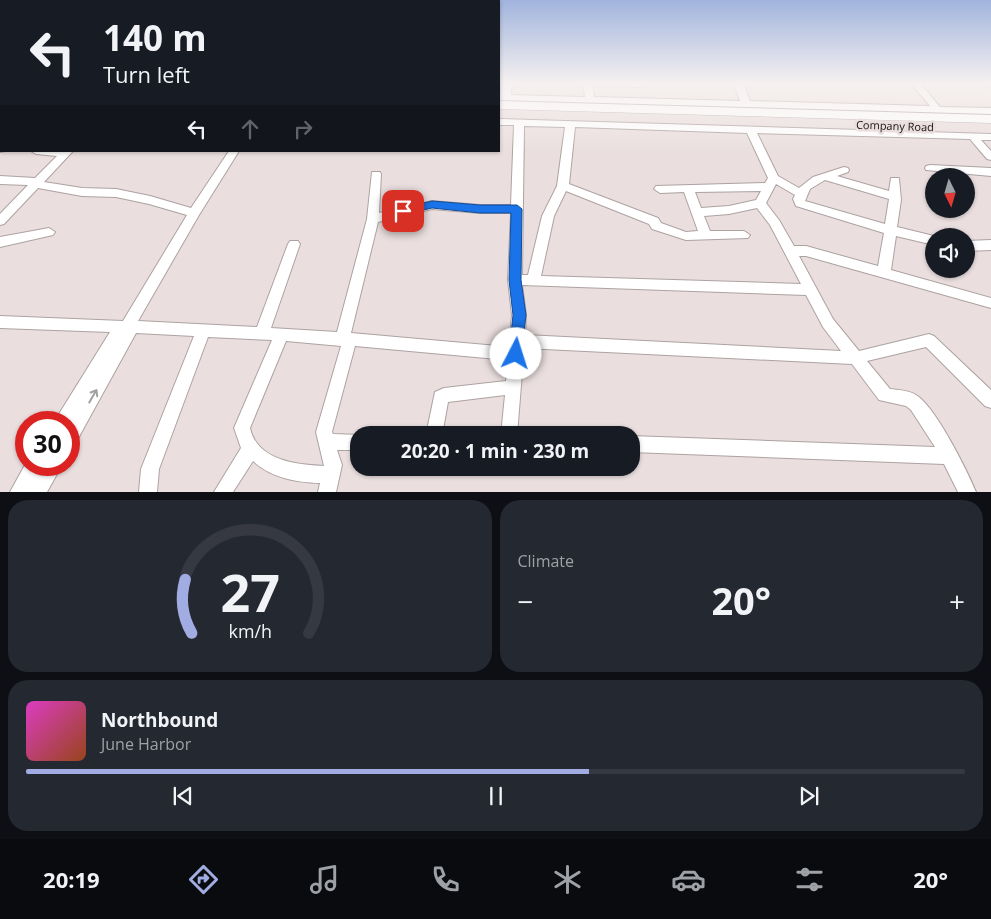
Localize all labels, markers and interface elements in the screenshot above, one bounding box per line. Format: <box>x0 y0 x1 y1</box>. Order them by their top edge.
text: 140 m <box>103 14 207 61</box>
icon: left <box>20 20 85 85</box>
text: Turn left <box>103 59 190 89</box>
icon: left <box>183 115 211 143</box>
icon: ahead <box>236 115 264 143</box>
icon: right <box>289 115 317 143</box>
street label: Company Road <box>856 117 934 134</box>
north arrow <box>925 168 975 218</box>
map controls <box>925 168 975 278</box>
pin <box>382 190 424 232</box>
icon: arrive <box>389 197 417 225</box>
button: sound <box>925 228 975 278</box>
position arrow <box>489 327 541 379</box>
one-way arrow <box>89 389 99 404</box>
speed limit sign: 30 <box>15 411 80 476</box>
text: 20:20 · 1 min · 230 m <box>401 438 589 464</box>
text: Climate <box>518 550 574 572</box>
text: 27 <box>220 556 279 627</box>
text: 20° <box>711 574 771 626</box>
text: − <box>518 582 534 620</box>
text: + <box>949 582 965 620</box>
text: km/h <box>228 619 271 643</box>
text: Northbound <box>101 707 218 733</box>
text: June Harbor <box>101 733 191 755</box>
icon: previous <box>169 782 197 810</box>
icon: pause <box>482 782 510 810</box>
icon: next <box>795 782 823 810</box>
icon: directions <box>186 862 221 897</box>
icon: music <box>307 862 342 897</box>
icon: phone <box>428 862 463 897</box>
icon: climate <box>550 862 585 897</box>
icon: car <box>671 862 706 897</box>
icon: filters <box>792 862 827 897</box>
text: 20:19 <box>43 864 100 894</box>
text: 20° <box>913 864 948 894</box>

